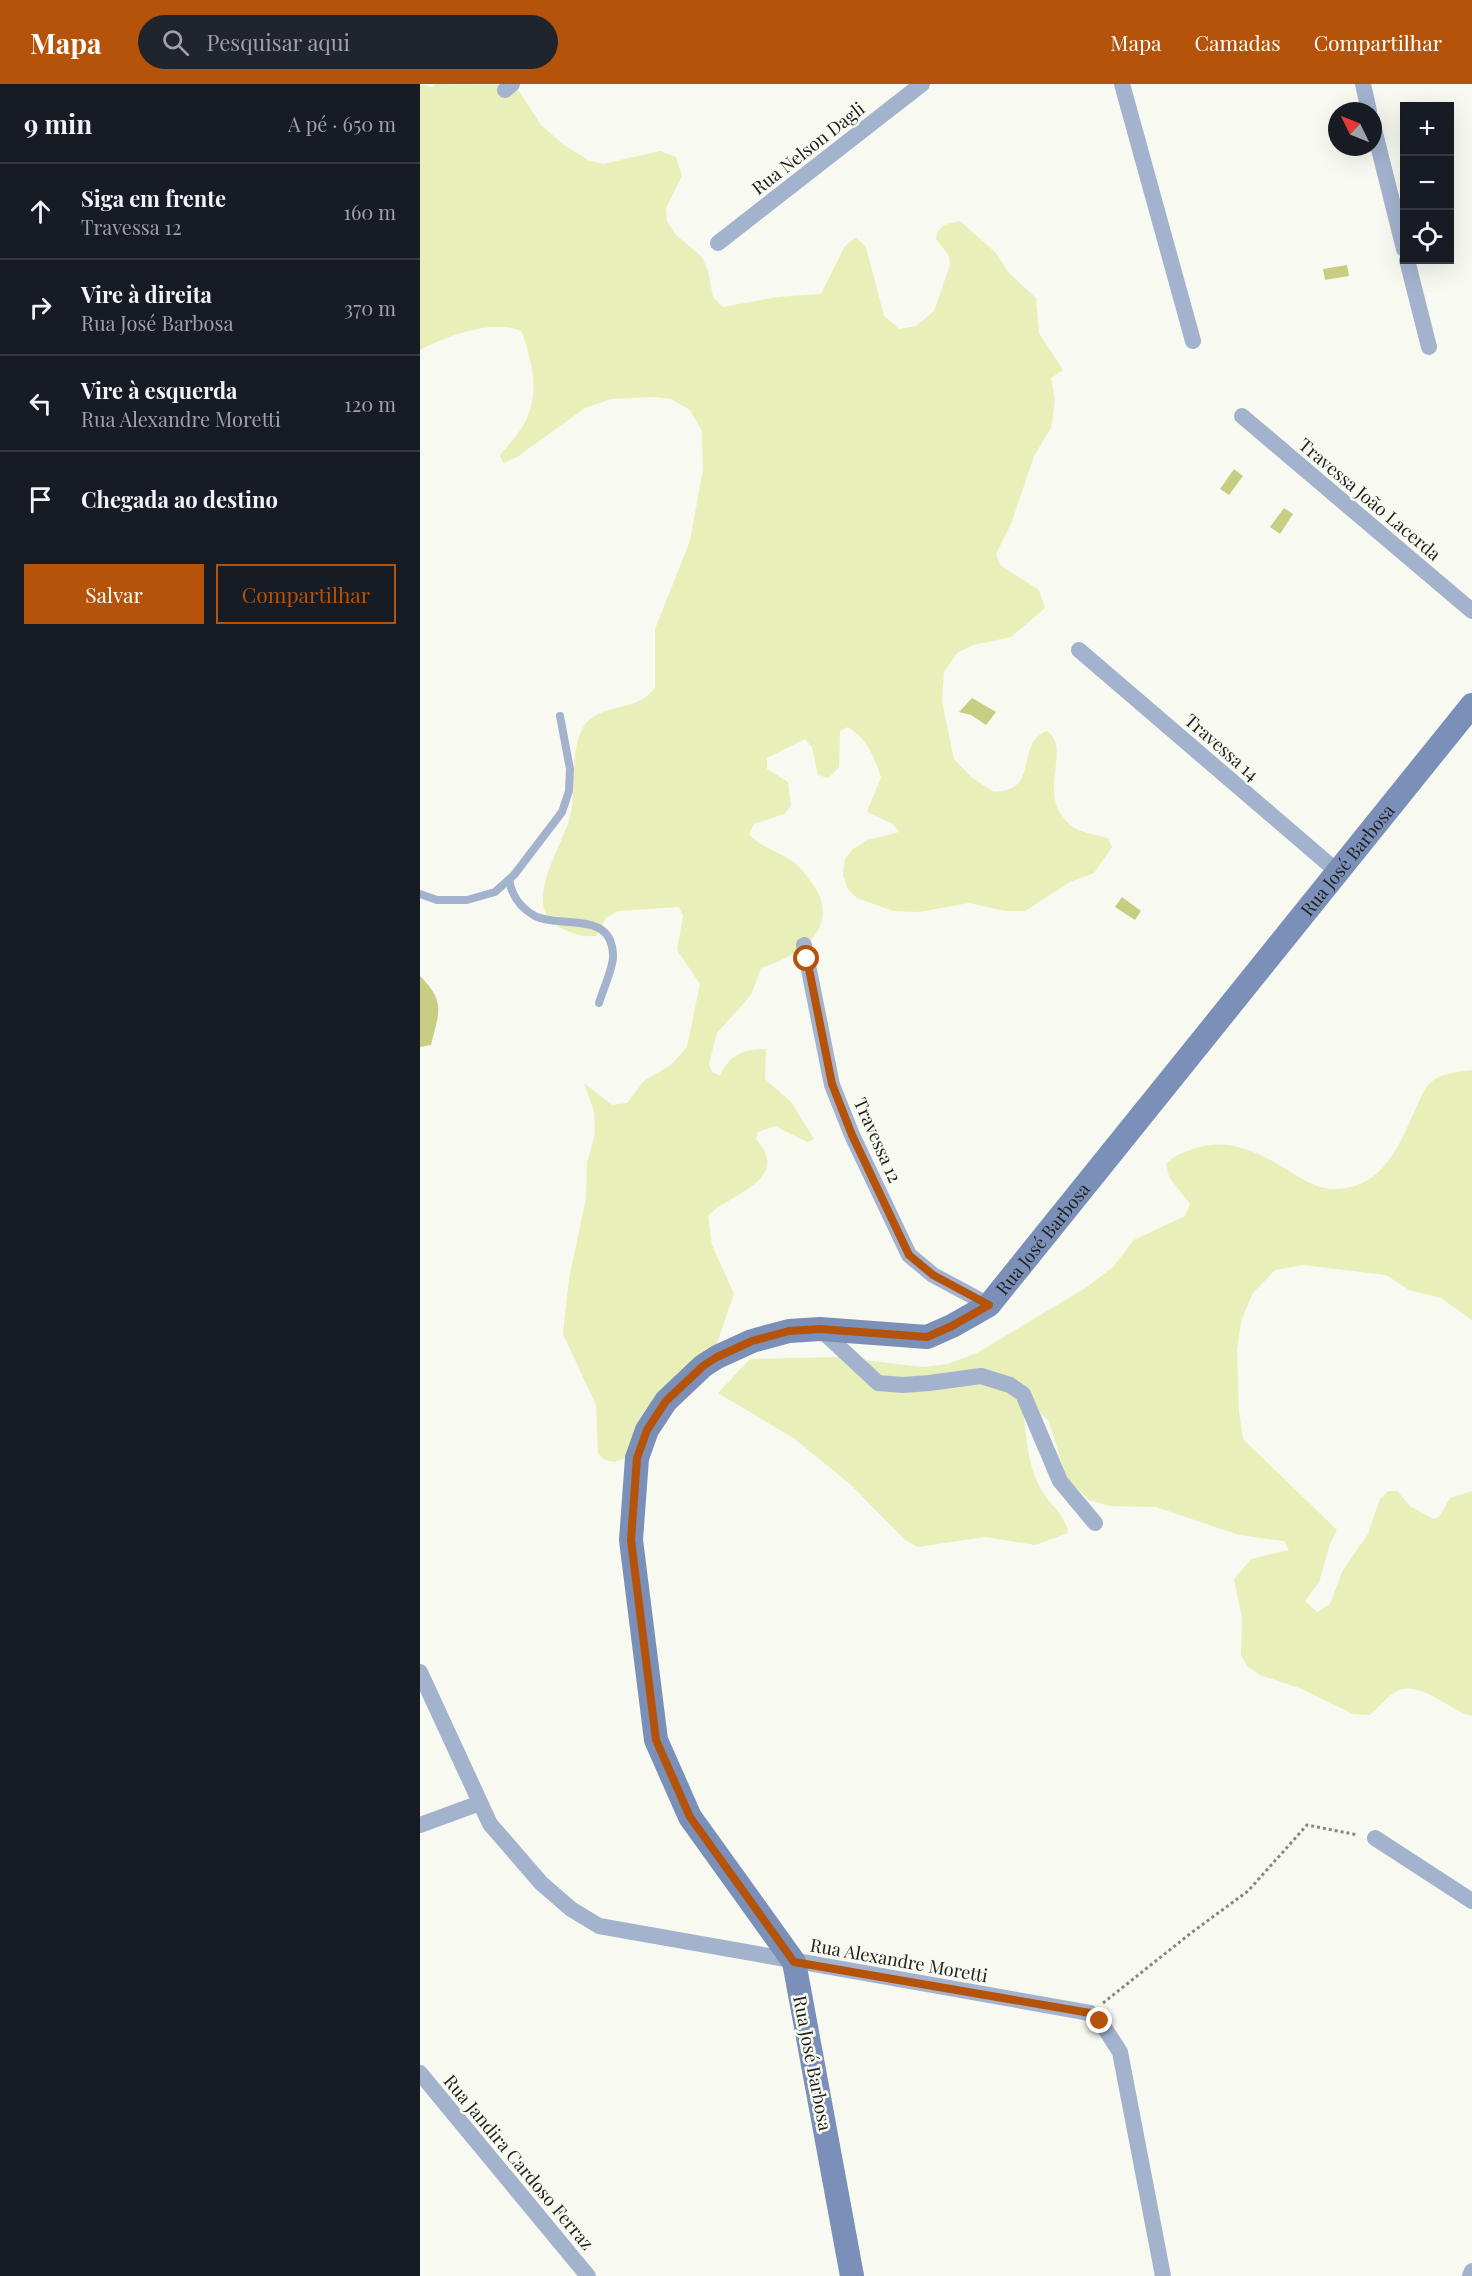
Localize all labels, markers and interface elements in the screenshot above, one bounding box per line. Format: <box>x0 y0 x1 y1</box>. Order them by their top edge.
search box <box>138 15 558 69</box>
text: Mapa <box>30 24 102 61</box>
icon: search <box>159 26 192 59</box>
text: Pesquisar aqui <box>207 27 350 57</box>
text: Mapa <box>1110 28 1162 56</box>
text: Camadas <box>1195 28 1281 56</box>
text: Compartilhar <box>1314 28 1442 56</box>
street label: Rua Nelson Dagli <box>747 96 869 200</box>
north arrow <box>1328 102 1382 156</box>
map controls <box>1400 102 1454 264</box>
button: + <box>1400 102 1454 156</box>
text: 9 min <box>24 106 92 141</box>
text: A pé · 650 m <box>288 110 396 137</box>
button: − <box>1400 156 1454 210</box>
text: Siga em frente <box>81 183 226 213</box>
icon: ahead <box>24 195 57 228</box>
text: 160 m <box>344 198 396 225</box>
button: locate <box>1400 210 1454 264</box>
text: Travessa 12 <box>81 213 181 240</box>
text: Vire à direita <box>81 279 212 309</box>
icon: right <box>24 291 57 324</box>
text: 370 m <box>344 294 396 321</box>
text: Rua José Barbosa <box>81 309 233 336</box>
text: Vire à esquerda <box>81 375 238 405</box>
icon: left <box>24 387 57 420</box>
text: 120 m <box>344 390 396 417</box>
text: Rua Alexandre Moretti <box>81 405 281 432</box>
street label: Travessa João Lacerda <box>1294 432 1446 566</box>
icon: arrive <box>24 483 57 516</box>
text: Chegada ao destino <box>81 484 278 514</box>
button: Salvar <box>24 564 204 624</box>
button: Compartilhar <box>216 564 396 624</box>
street label: Travessa 14 <box>1180 708 1264 786</box>
street label: Rua José Barbosa <box>1295 799 1400 921</box>
route start <box>793 945 819 971</box>
street label: Travessa 12 <box>849 1094 907 1186</box>
street label: Rua José Barbosa <box>990 1178 1095 1300</box>
street label: Rua Alexandre Moretti <box>808 1933 990 1987</box>
street label: Rua José Barbosa <box>788 1993 838 2133</box>
route end <box>1086 2007 1112 2033</box>
street label: Rua Jandira Cardoso Ferraz <box>439 2069 599 2255</box>

